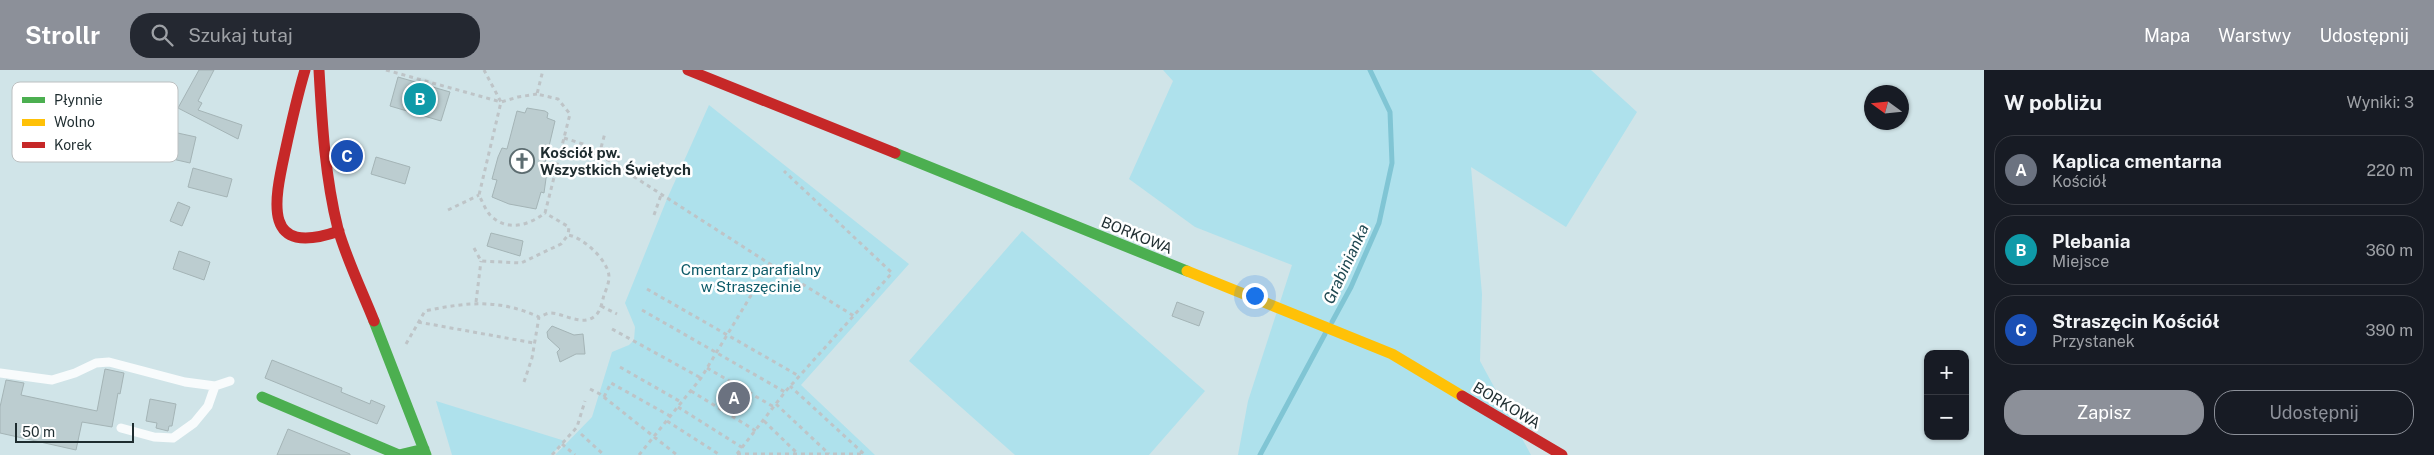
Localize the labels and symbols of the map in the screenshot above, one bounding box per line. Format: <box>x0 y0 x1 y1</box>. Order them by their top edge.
pin: B <box>404 80 436 118</box>
legend <box>12 82 178 162</box>
north arrow <box>1864 85 1909 130</box>
text: Płynnie <box>54 92 103 108</box>
text: Wolno <box>54 114 95 130</box>
text: Korek <box>54 137 92 153</box>
pin: C <box>331 137 363 175</box>
place label: Kościół pw. Wszystkich Świętych <box>540 144 691 178</box>
church icon: Kościół pw. Wszystkich Świętych <box>509 148 535 174</box>
street label: BORKOWA <box>1099 213 1175 257</box>
water label: Grabinianka <box>1319 221 1373 307</box>
park label: Cmentarz parafialny w Straszęcinie <box>681 261 821 295</box>
your location <box>1242 283 1268 309</box>
street label: BORKOWA <box>1470 378 1544 432</box>
pin: A <box>718 379 750 417</box>
scale bar <box>15 420 134 443</box>

